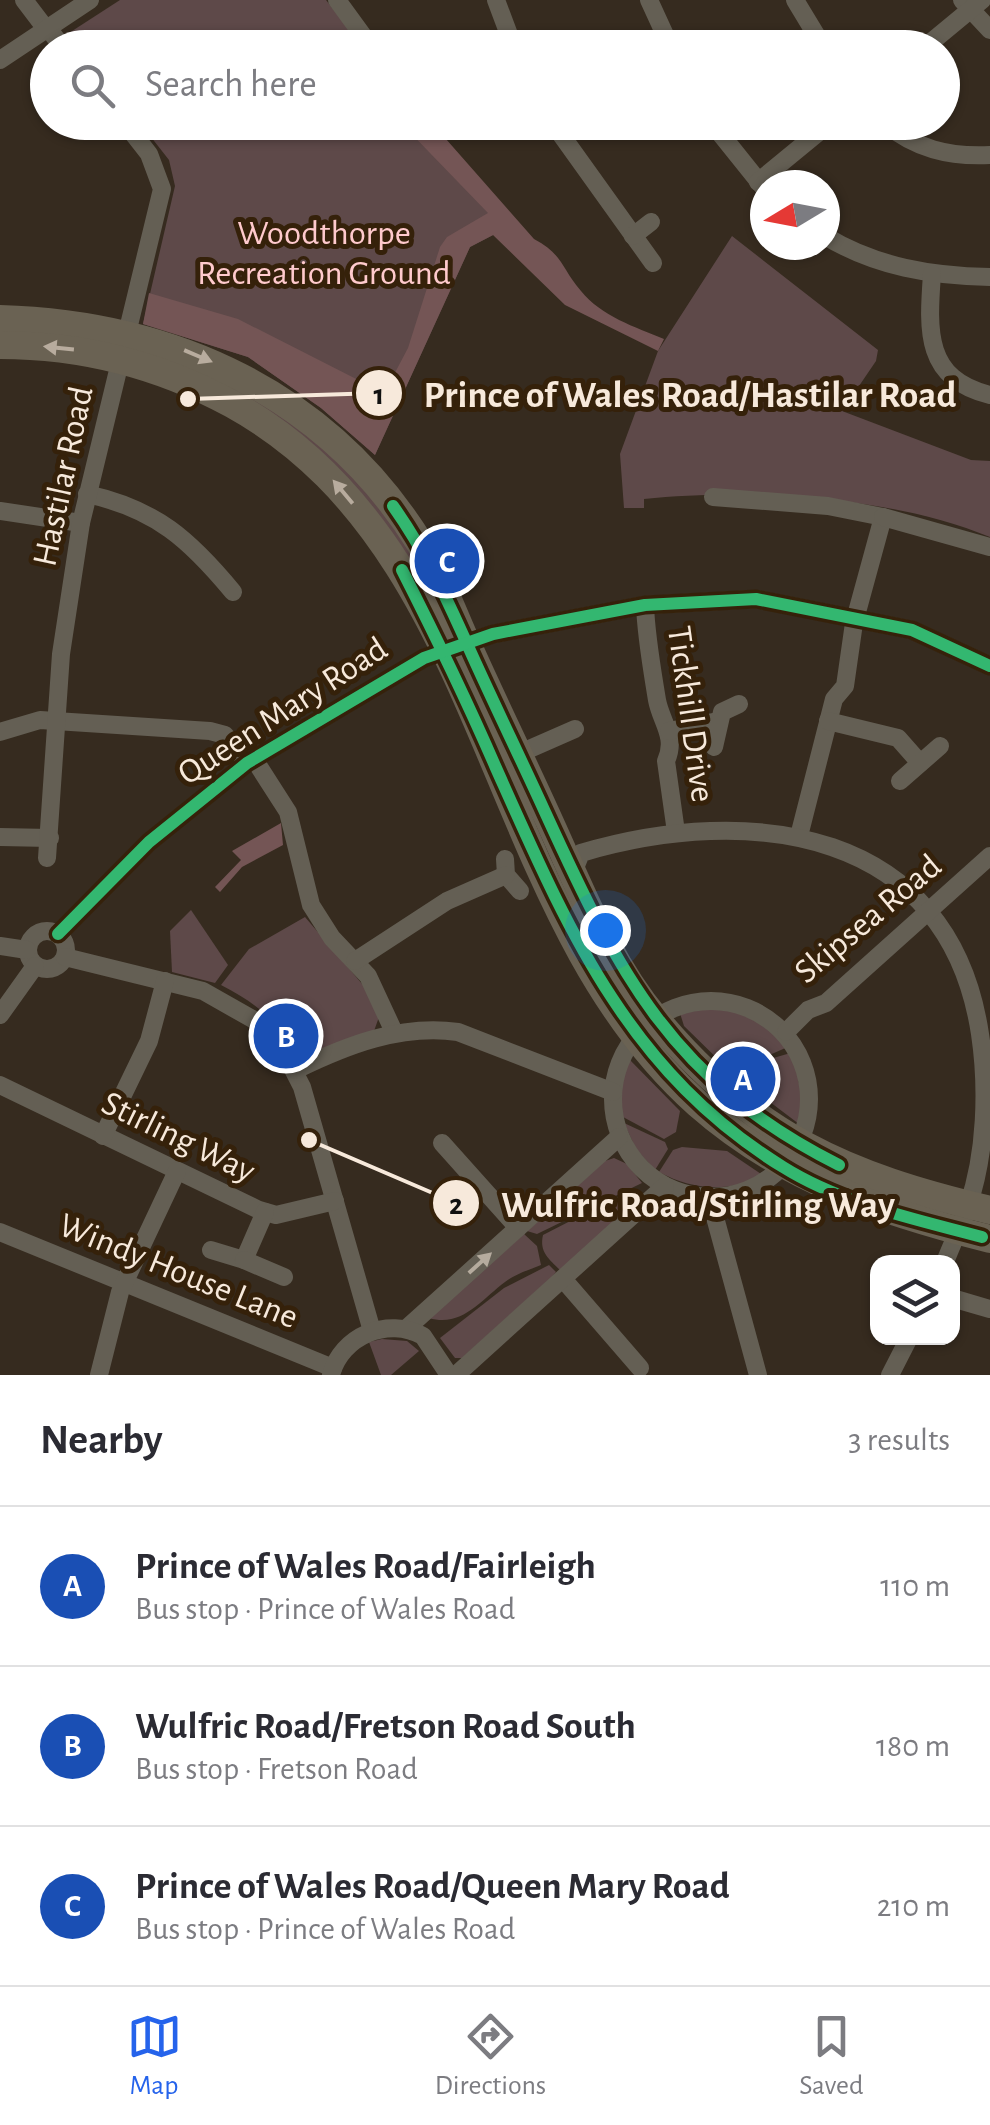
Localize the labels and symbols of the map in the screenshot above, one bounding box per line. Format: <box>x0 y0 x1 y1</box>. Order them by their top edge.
north arrow <box>750 170 840 260</box>
park label: Woodthorpe Recreation Ground <box>197 216 451 291</box>
one-way arrow <box>43 340 75 356</box>
one-way arrow <box>183 348 212 364</box>
callout: Prince of Wales Road/Hastilar Road <box>354 359 977 427</box>
text: Prince of Wales Road/Hastilar Road <box>424 377 956 415</box>
text: 1 <box>374 380 384 410</box>
street label: Hastilar Road <box>27 383 100 570</box>
one-way arrow <box>333 479 355 504</box>
pin: C <box>414 524 480 598</box>
street label: Tickhill Drive <box>661 624 720 805</box>
street label: Queen Mary Road <box>172 631 394 792</box>
street label: Skipsea Road <box>788 848 948 990</box>
your location <box>580 905 631 956</box>
pin: B <box>254 998 318 1074</box>
pin: A <box>710 1042 776 1116</box>
street label: Stirling Way <box>96 1085 260 1189</box>
callout: Wulfric Road/Stirling Way <box>431 1169 915 1237</box>
text: Wulfric Road/Stirling Way <box>501 1187 895 1225</box>
text: 2 <box>449 1190 463 1220</box>
street label: Windy House Lane <box>54 1208 303 1335</box>
one-way arrow <box>468 1252 492 1275</box>

